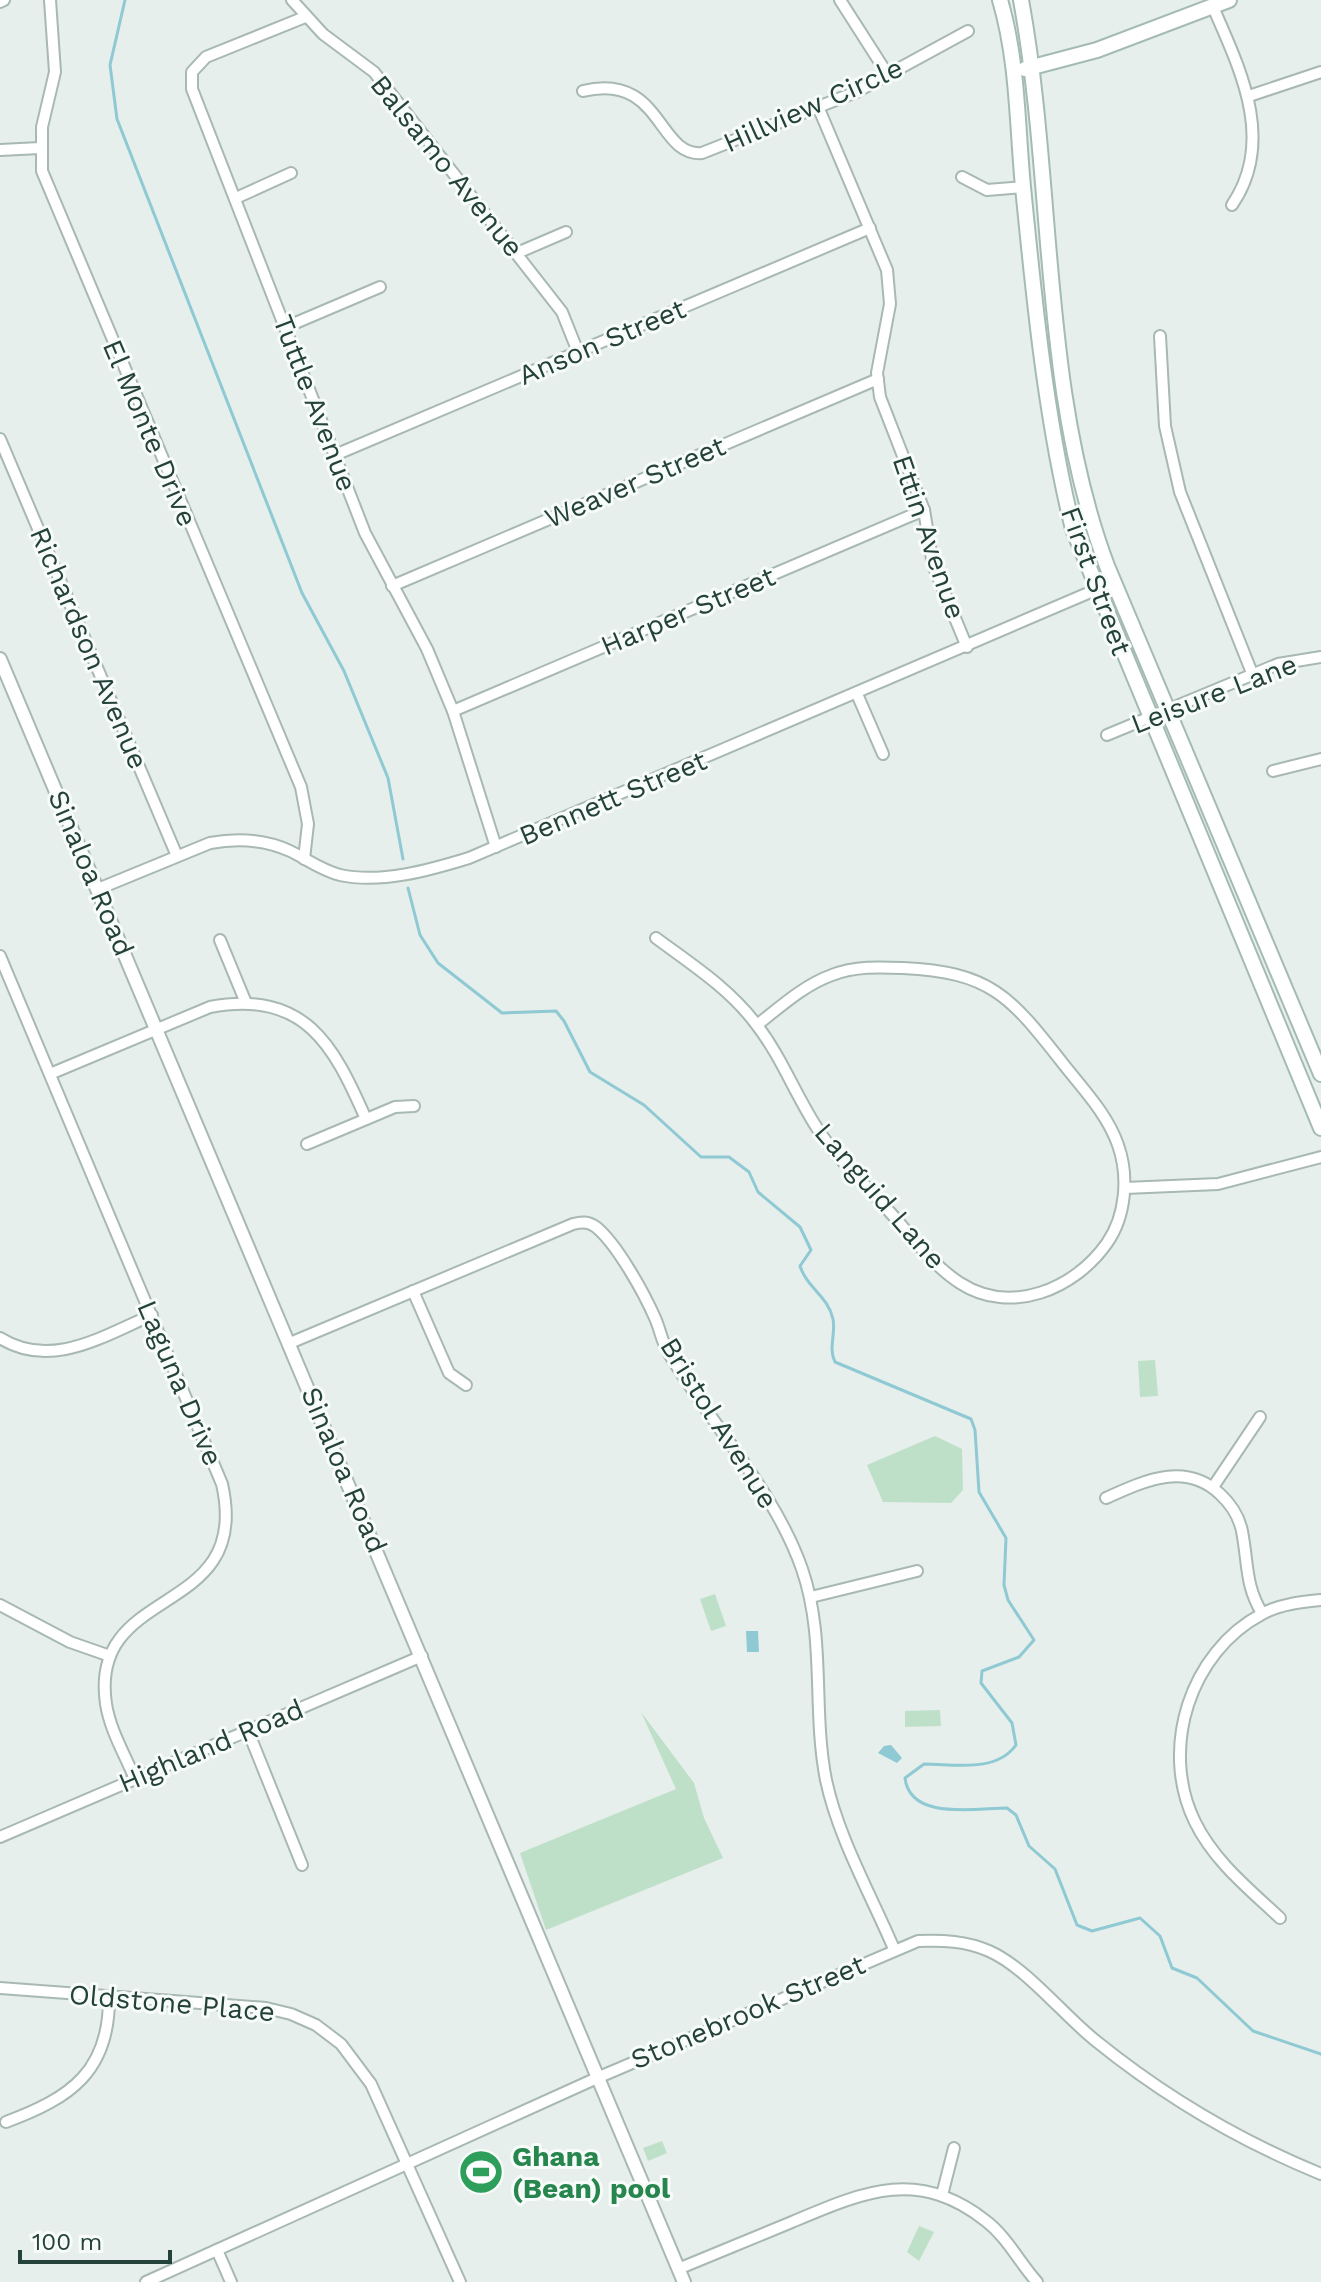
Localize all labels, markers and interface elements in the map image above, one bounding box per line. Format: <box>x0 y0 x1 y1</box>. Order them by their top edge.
street label: Hillview Circle <box>718 51 908 159</box>
street label: Balsamo Avenue <box>364 68 530 264</box>
street label: Anson Street <box>513 292 691 392</box>
street label: Tuttle Avenue <box>266 310 364 496</box>
street label: El Monte Drive <box>96 335 204 531</box>
street label: Weaver Street <box>540 429 730 535</box>
street label: Ettin Avenue <box>886 451 972 623</box>
street label: First Street <box>1054 502 1138 660</box>
street label: Richardson Avenue <box>23 522 155 774</box>
street label: Harper Street <box>596 559 780 663</box>
street label: Leisure Lane <box>1127 647 1301 741</box>
street label: Bennett Street <box>514 744 712 852</box>
street label: Sinaloa Road <box>41 785 141 961</box>
street label: Languid Lane <box>808 1116 952 1276</box>
street label: Laguna Drive <box>130 1295 230 1471</box>
street label: Bristol Avenue <box>653 1331 785 1515</box>
street label: Sinaloa Road <box>294 1382 394 1558</box>
street label: Highland Road <box>114 1692 308 1800</box>
street label: Stonebrook Street <box>626 1948 870 2076</box>
street label: Oldstone Place <box>68 1978 276 2028</box>
place label: Ghana (Bean) pool <box>512 2140 671 2205</box>
sports icon: Ghana (Bean) pool <box>457 2148 505 2196</box>
scale bar <box>20 2214 170 2264</box>
text: 100 m <box>32 2228 102 2256</box>

